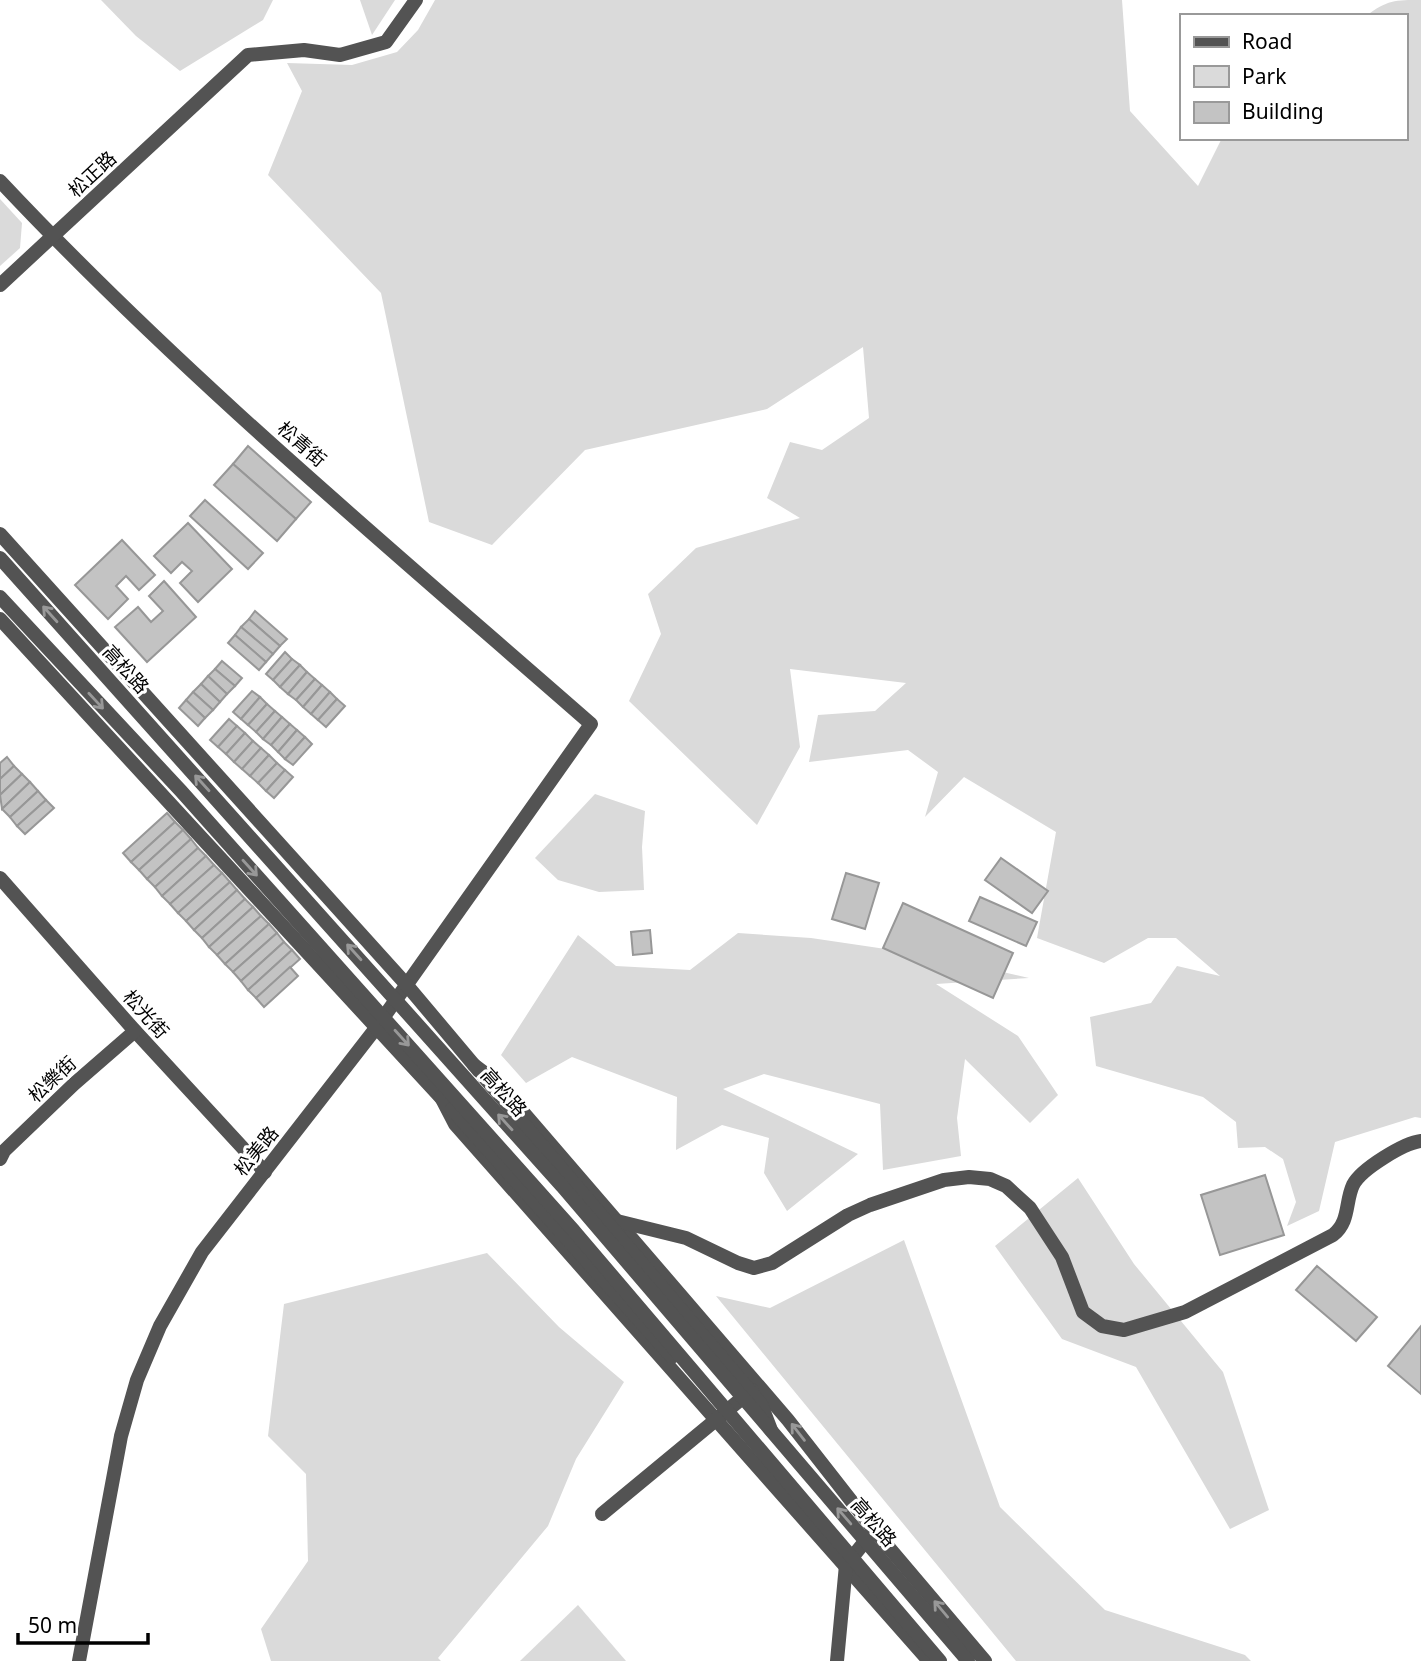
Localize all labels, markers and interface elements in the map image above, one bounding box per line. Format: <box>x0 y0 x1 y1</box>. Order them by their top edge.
legend <box>1180 14 1407 140</box>
text: Road <box>1242 27 1292 55</box>
text: Park <box>1242 62 1287 90</box>
text: Building <box>1242 97 1324 125</box>
street label: 松正路 <box>62 145 122 203</box>
street label: 松青街 <box>272 415 332 473</box>
one-way arrow <box>42 605 58 623</box>
street label: 高松路 <box>97 639 155 699</box>
one-way arrow <box>88 692 105 709</box>
one-way arrow <box>195 774 211 792</box>
one-way arrow <box>242 859 258 877</box>
one-way arrow <box>346 943 362 961</box>
street label: 松光街 <box>117 984 175 1044</box>
one-way arrow <box>394 1029 410 1047</box>
street label: 松樂街 <box>22 1050 82 1108</box>
street label: 高松路 <box>475 1062 533 1122</box>
one-way arrow <box>497 1114 514 1131</box>
street label: 松美路 <box>228 1121 284 1181</box>
one-way arrow <box>790 1424 805 1442</box>
street label: 高松路 <box>845 1492 903 1552</box>
one-way arrow <box>836 1508 852 1526</box>
one-way arrow <box>933 1600 949 1618</box>
scale bar <box>18 1602 147 1646</box>
text: 50 m <box>28 1611 77 1639</box>

